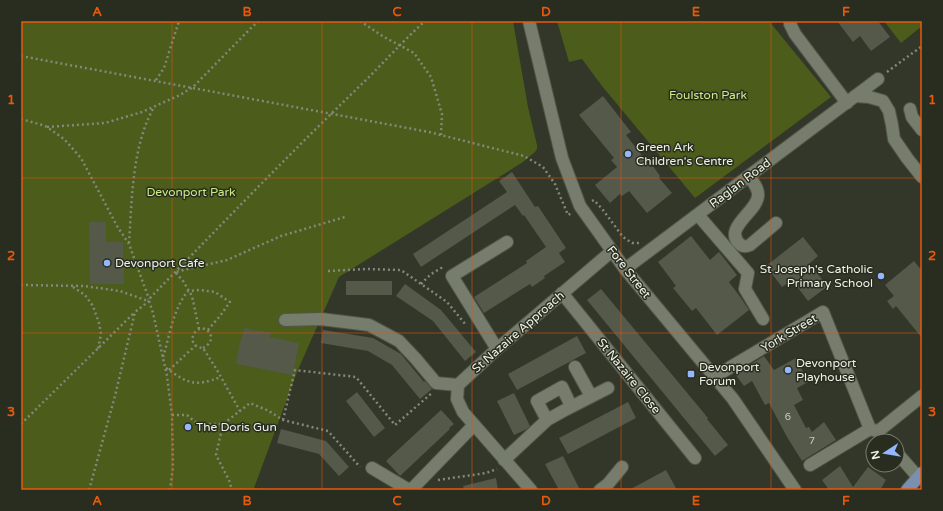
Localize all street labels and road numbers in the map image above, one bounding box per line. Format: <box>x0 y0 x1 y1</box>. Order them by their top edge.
street label: Raglan Road <box>707 155 773 211</box>
street label: Fore Street <box>604 243 654 301</box>
street label: St Nazaire Approach <box>469 288 567 376</box>
street label: York Street <box>759 311 820 355</box>
street label: St Nazaire Close <box>594 336 664 416</box>

